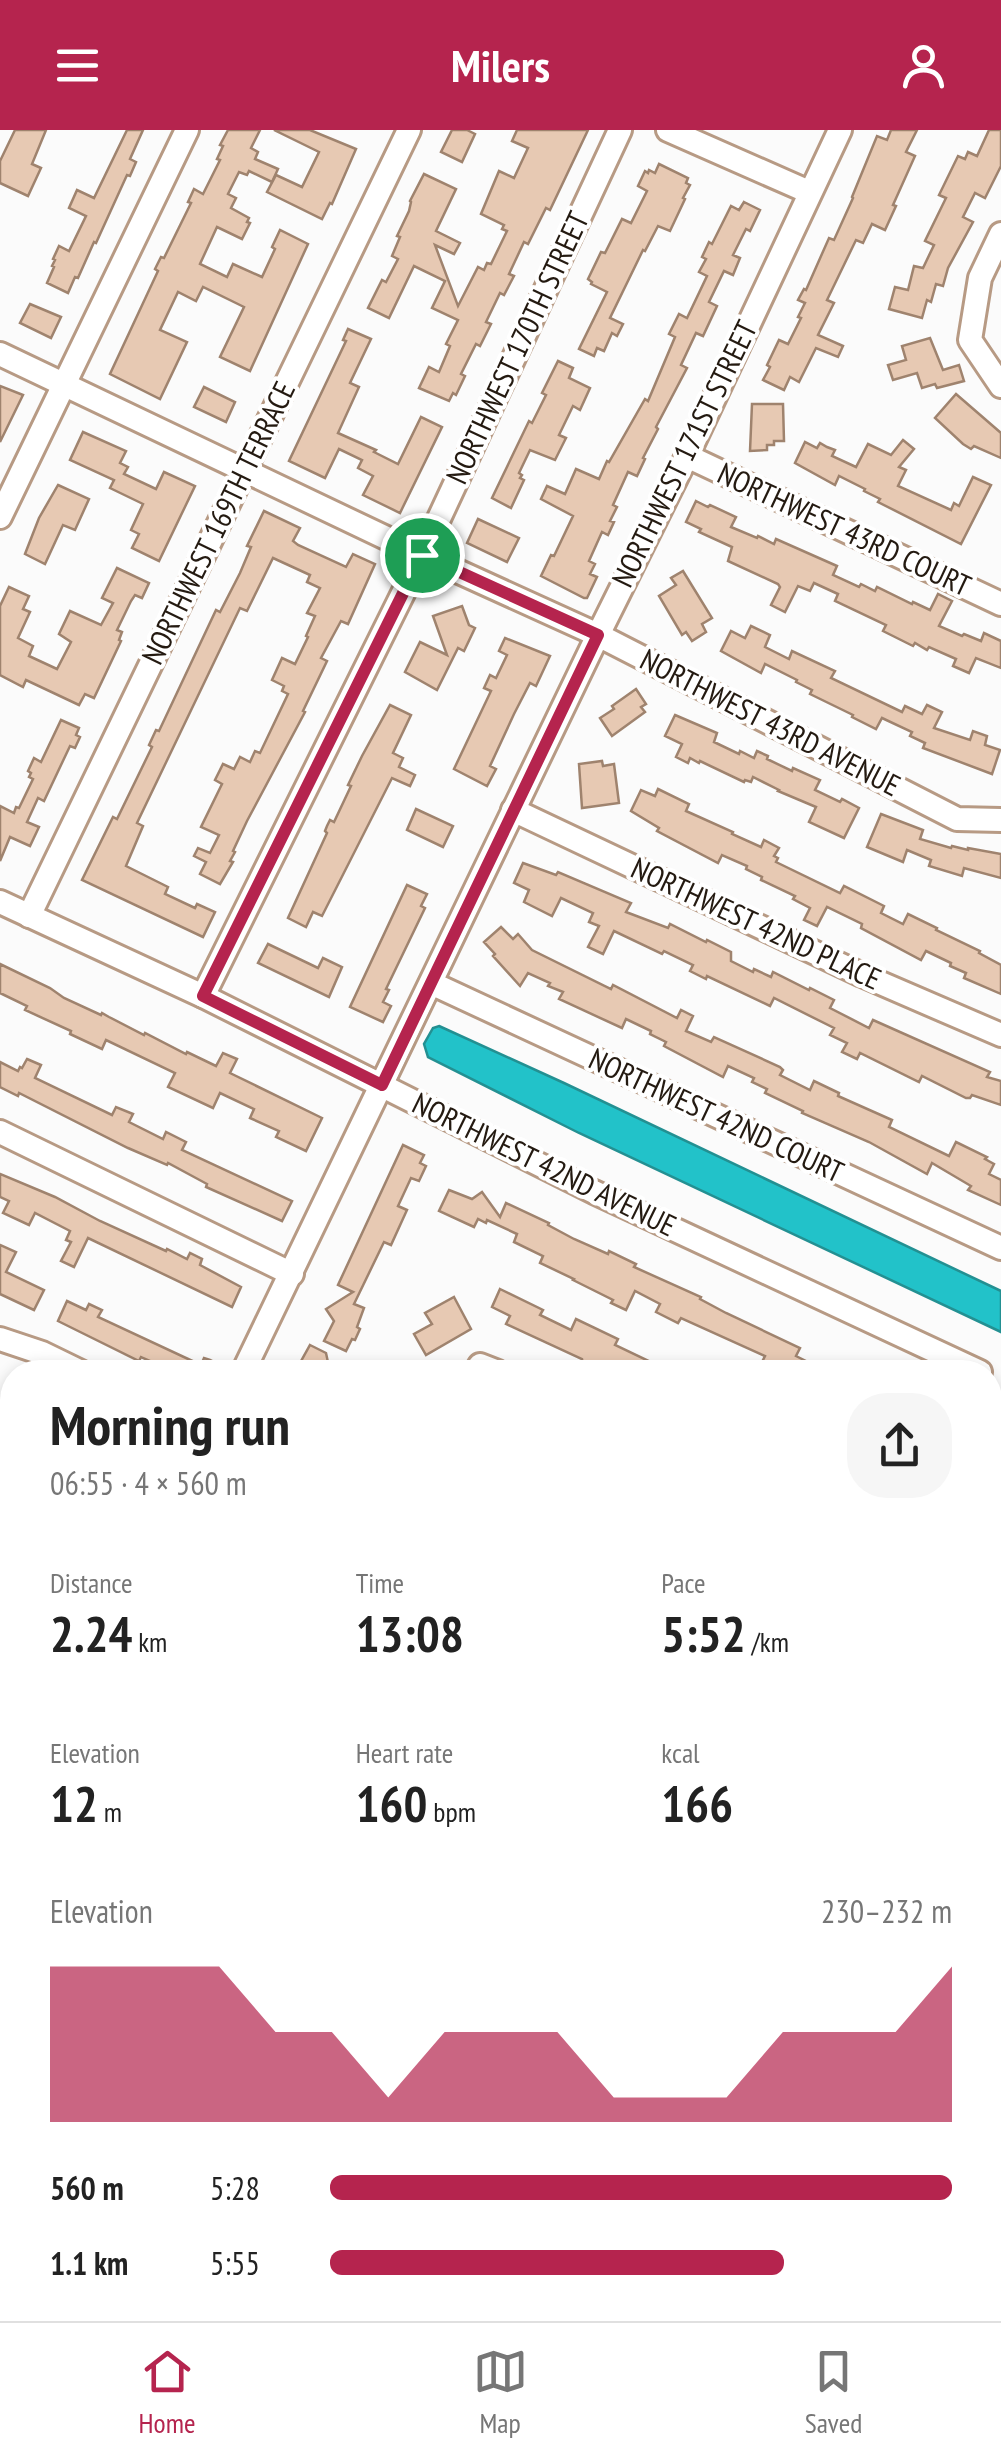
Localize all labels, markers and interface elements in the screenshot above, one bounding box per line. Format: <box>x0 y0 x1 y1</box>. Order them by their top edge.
text: Milers <box>451 36 550 94</box>
icon: menu <box>50 38 105 93</box>
icon: person <box>896 38 951 93</box>
street label: NORTHWEST 170TH STREET <box>436 205 597 490</box>
street label: NORTHWEST 171ST STREET <box>602 314 765 593</box>
street label: NORTHWEST 169TH TERRACE <box>132 375 303 670</box>
street label: NORTHWEST 43RD COURT <box>712 453 977 604</box>
pin <box>380 513 465 598</box>
icon: arrive <box>395 528 450 583</box>
street label: NORTHWEST 43RD AVENUE <box>634 639 907 804</box>
street label: NORTHWEST 42ND PLACE <box>625 848 888 998</box>
street label: NORTHWEST 42ND COURT <box>583 1039 850 1191</box>
street label: NORTHWEST 42ND AVENUE <box>406 1083 683 1244</box>
text: Morning run <box>50 1389 290 1460</box>
button: share <box>847 1393 952 1498</box>
text: 06:55 · 4 × 560 m <box>50 1462 247 1504</box>
text: Distance <box>50 1564 133 1601</box>
text: Time <box>356 1564 404 1601</box>
text: Pace <box>661 1564 705 1601</box>
text: 2.24 <box>50 1601 132 1666</box>
text: 13:08 <box>356 1601 464 1666</box>
text: 5:52 <box>661 1601 746 1666</box>
text: km <box>132 1623 167 1660</box>
text: /km <box>746 1623 789 1660</box>
text: Elevation <box>50 1734 140 1771</box>
text: Heart rate <box>356 1734 453 1771</box>
text: kcal <box>661 1734 700 1771</box>
text: 12 <box>50 1771 98 1836</box>
text: 160 <box>356 1771 427 1836</box>
text: 166 <box>661 1771 733 1836</box>
text: m <box>98 1793 122 1830</box>
text: bpm <box>427 1793 476 1830</box>
text: Elevation <box>50 1890 153 1932</box>
text: 230–232 m <box>821 1890 952 1932</box>
text: 560 m <box>50 2167 124 2209</box>
text: 5:28 <box>210 2167 260 2209</box>
text: 1.1 km <box>50 2242 128 2284</box>
text: 5:55 <box>210 2242 260 2284</box>
tab: Home <box>139 2344 195 2441</box>
tab: Map <box>473 2344 528 2441</box>
tab: Saved <box>805 2344 862 2441</box>

